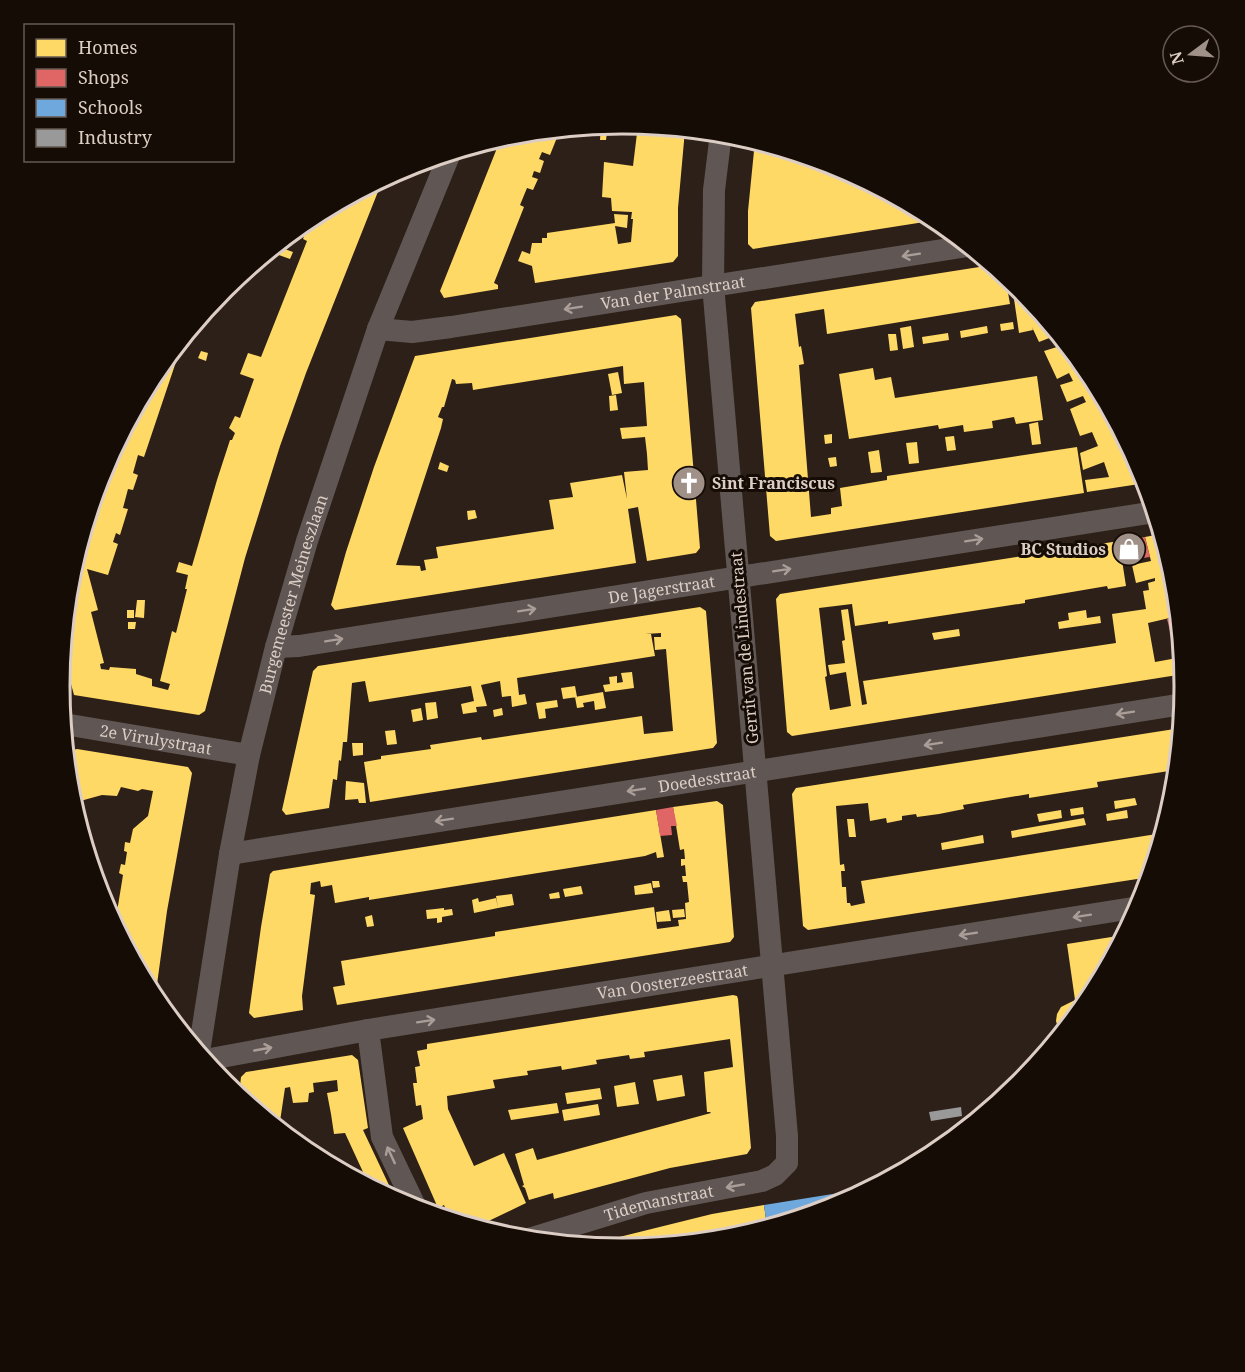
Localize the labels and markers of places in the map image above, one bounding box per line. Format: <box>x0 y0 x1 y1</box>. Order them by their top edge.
church icon: Sint Franciscus <box>671 465 707 501</box>
place label: Sint Franciscus <box>712 472 835 494</box>
shop icon: BC Studios <box>1111 531 1147 567</box>
place label: BC Studios <box>1020 538 1106 560</box>

